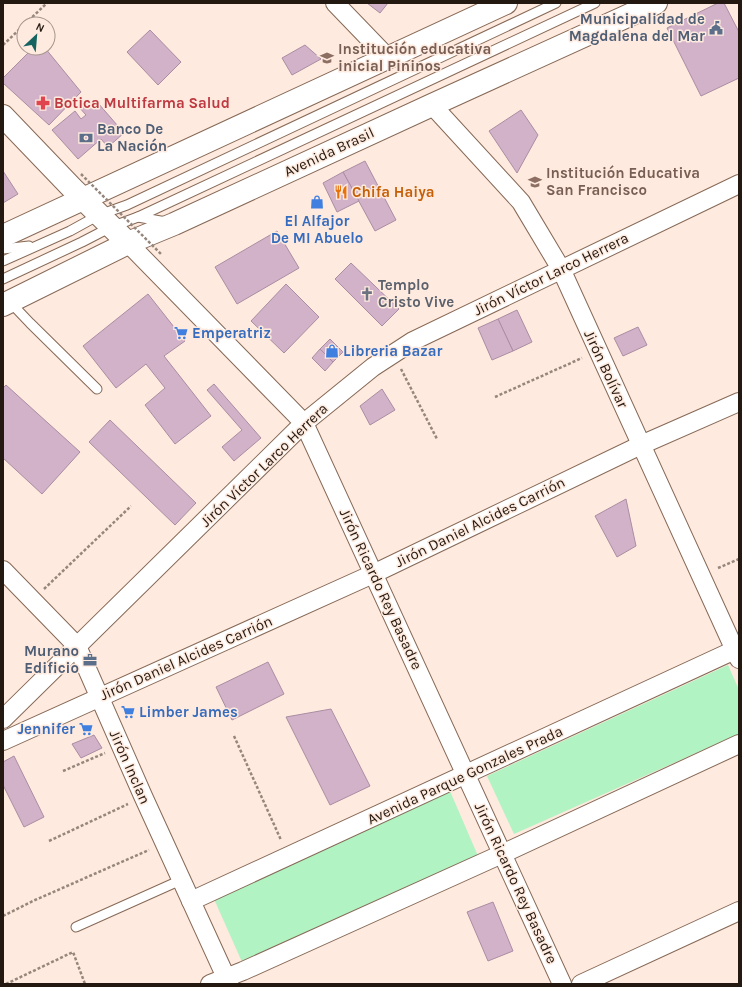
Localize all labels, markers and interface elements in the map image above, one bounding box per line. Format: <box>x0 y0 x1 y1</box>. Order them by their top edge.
place label: Municipalidad de Magdalena del Mar <box>569 10 705 45</box>
north arrow <box>16 16 56 56</box>
text: N <box>34 20 47 35</box>
public building icon: Municipalidad de Magdalena del Mar <box>708 20 724 36</box>
place label: Institución educativa inicial Pininos <box>338 40 491 75</box>
school or university icon: Institución educativa inicial Pininos <box>319 50 335 66</box>
place label: Botica Multifarma Salud <box>54 94 230 112</box>
pharmacy icon: Botica Multifarma Salud <box>35 95 51 111</box>
place label: Banco De La Nación <box>97 120 167 155</box>
street label: Avenida Brasil <box>281 123 377 181</box>
bank icon: Banco De La Nación <box>78 130 94 146</box>
place label: Institución Educativa San Francisco <box>546 164 700 199</box>
school or university icon: Institución Educativa San Francisco <box>527 174 543 190</box>
place label: Chifa Haiya <box>352 183 434 201</box>
restaurant icon: Chifa Haiya <box>333 184 349 200</box>
shop icon: El Alfajor De MI Abuelo <box>309 194 325 210</box>
place label: El Alfajor De MI Abuelo <box>271 212 363 247</box>
street label: Jirón Víctor Larco Herrera <box>470 229 632 319</box>
place label: Templo Cristo Vive <box>378 276 454 311</box>
church icon: Templo Cristo Vive <box>359 286 375 302</box>
place label: Emperatriz <box>192 324 271 342</box>
supermarket icon: Emperatriz <box>173 325 189 341</box>
street label: Jirón Bolívar <box>580 327 632 411</box>
place label: Libreria Bazar <box>343 342 442 360</box>
shop icon: Libreria Bazar <box>324 343 340 359</box>
street label: Jirón Víctor Larco Herrera <box>196 399 332 531</box>
street label: Jirón Daniel Alcides Carrión <box>392 473 568 571</box>
street label: Jirón Ricardo Rey Basadre <box>336 506 426 672</box>
street label: Jirón Daniel Alcides Carrión <box>97 612 275 704</box>
place label: Murano Edificio <box>24 642 79 677</box>
office icon: Murano Edificio <box>82 652 98 668</box>
place label: Limber James <box>139 703 238 721</box>
supermarket icon: Limber James <box>120 704 136 720</box>
place label: Jennifer <box>17 720 75 738</box>
supermarket icon: Jennifer <box>78 721 94 737</box>
street label: Avenida Parque Gonzales Prada <box>364 722 566 828</box>
street label: Jirón Inclan <box>106 727 154 807</box>
street label: Jirón Ricardo Rey Basadre <box>471 800 561 966</box>

